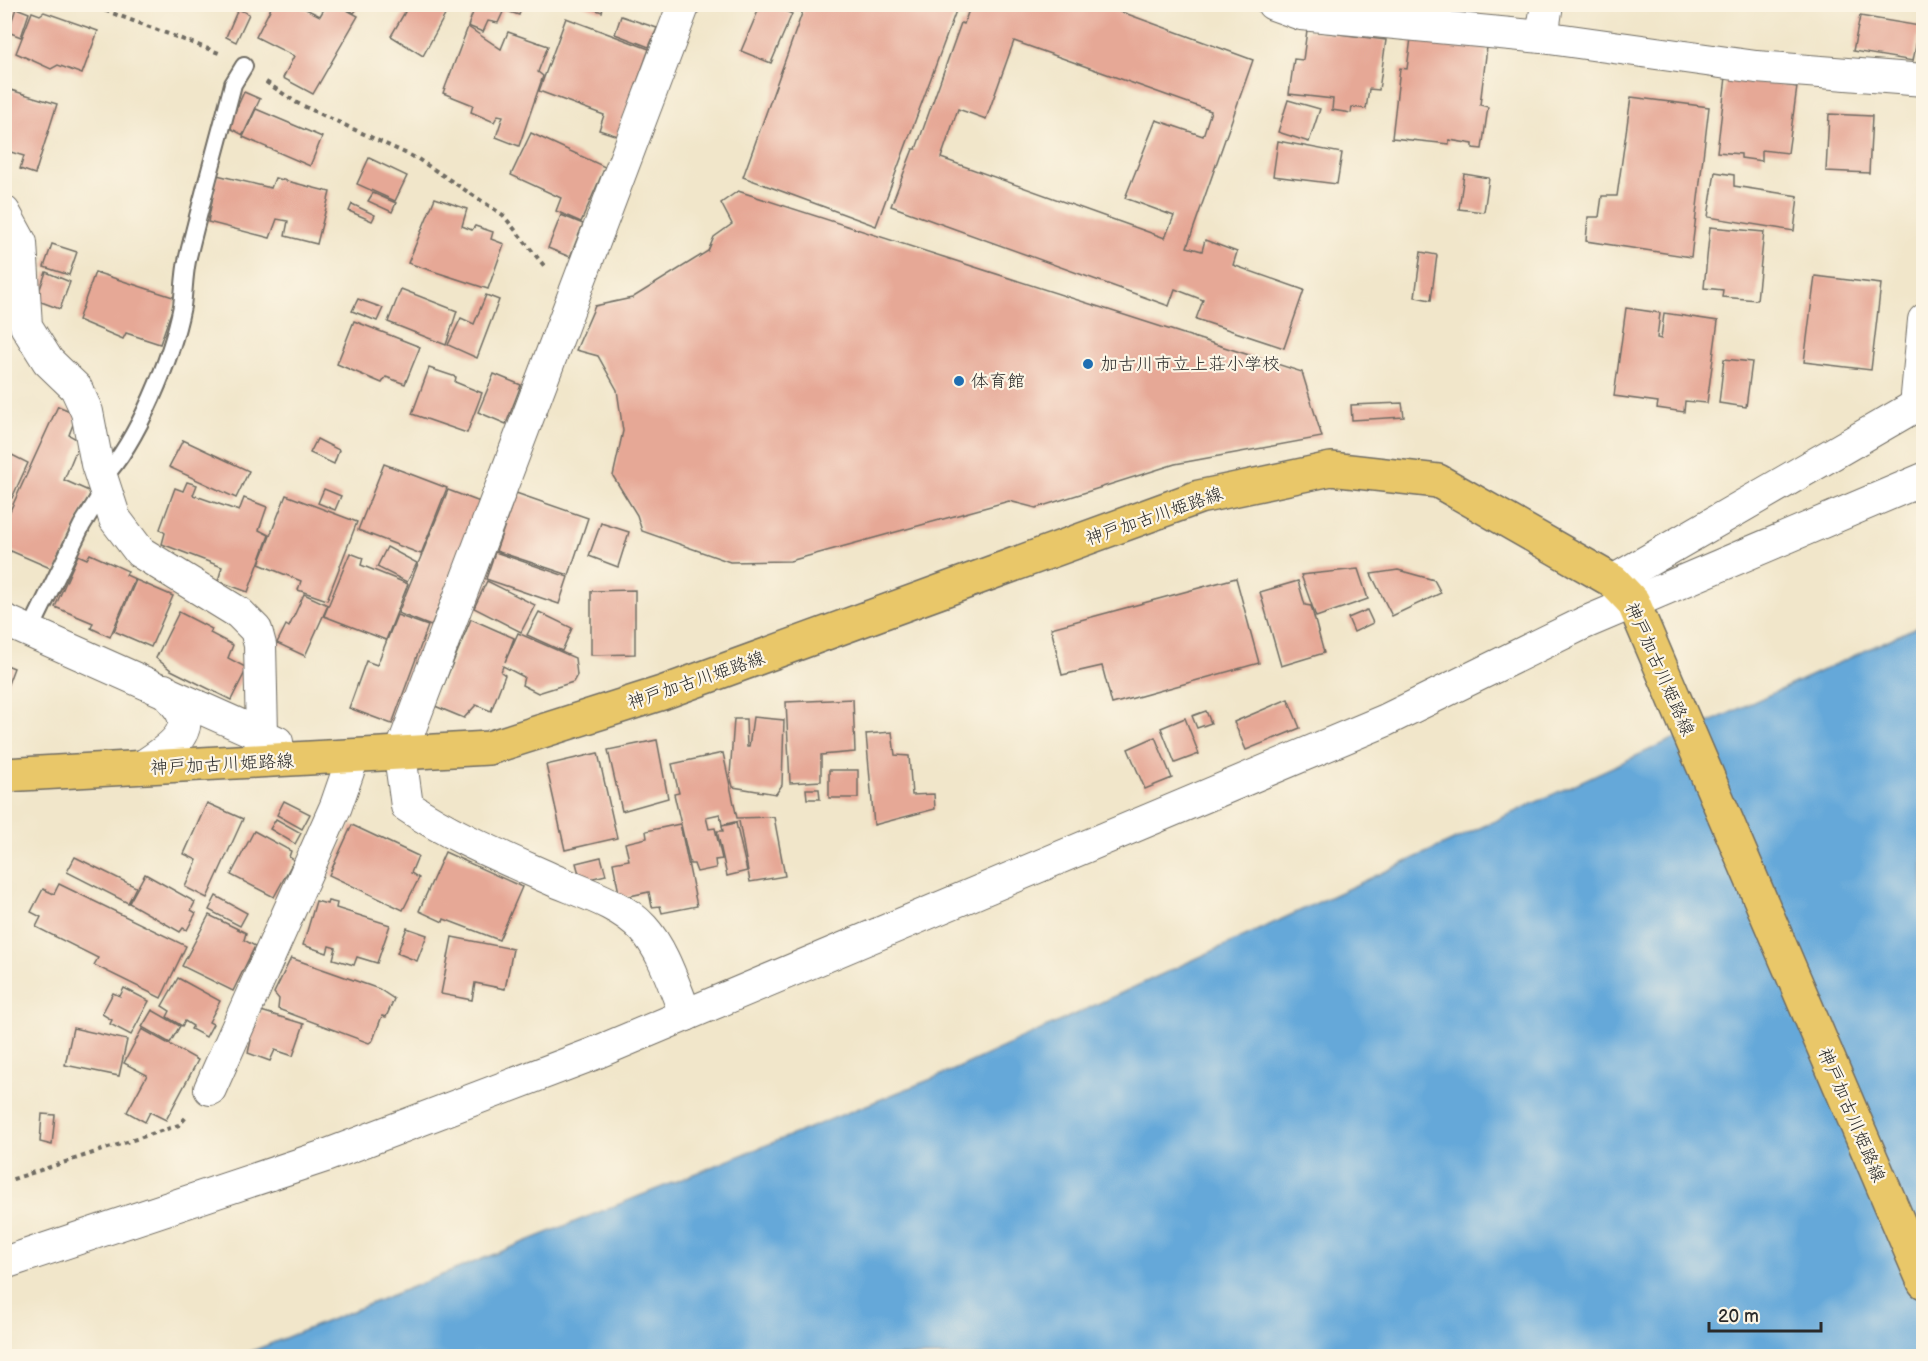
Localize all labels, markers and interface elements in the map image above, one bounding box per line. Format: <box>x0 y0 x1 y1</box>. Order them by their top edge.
place label: 加古川市立上荘小学校 <box>1100 354 1280 375</box>
marker: 加古川市立上荘小学校 <box>1081 357 1095 371</box>
place label: 体育館 <box>971 371 1025 392</box>
marker: 体育館 <box>952 374 966 388</box>
street label: 神戸加古川姫路線 <box>1083 483 1226 550</box>
street label: 神戸加古川姫路線 <box>1621 599 1698 739</box>
street label: 神戸加古川姫路線 <box>625 647 768 714</box>
street label: 神戸加古川姫路線 <box>150 750 294 779</box>
street label: 神戸加古川姫路線 <box>1814 1045 1889 1186</box>
scale bar <box>1709 1295 1822 1333</box>
text: 20 m <box>1718 1306 1759 1327</box>

